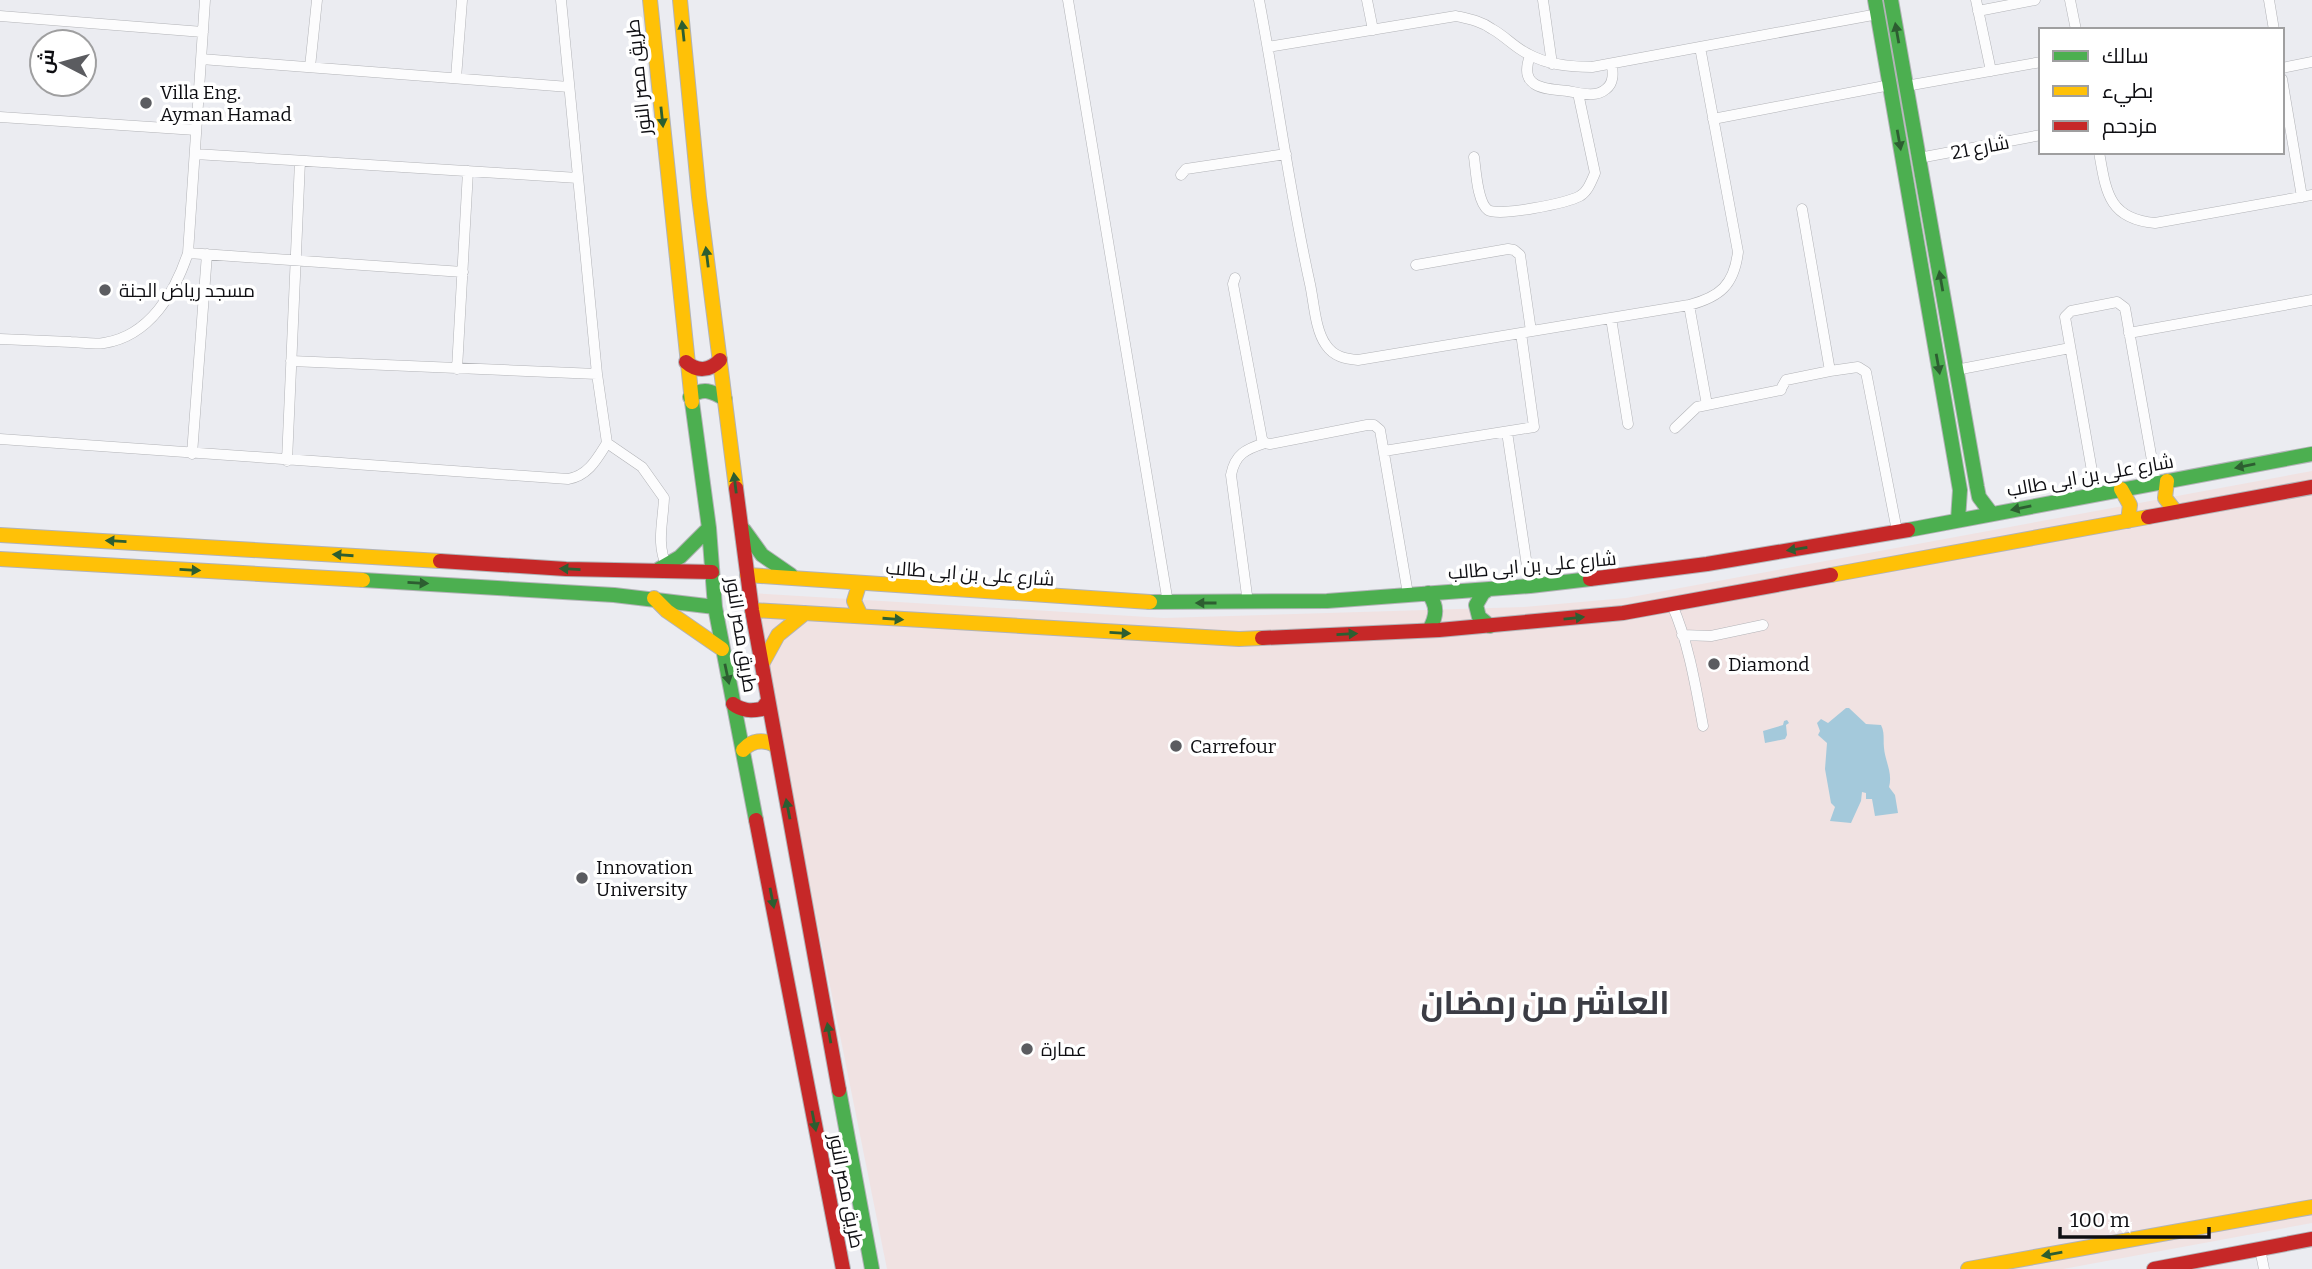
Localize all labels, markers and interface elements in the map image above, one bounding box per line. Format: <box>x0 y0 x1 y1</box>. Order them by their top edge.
street label: طريق مصر النور <box>621 18 657 137</box>
one-way arrow <box>677 20 688 42</box>
one-way arrow <box>1891 22 1902 44</box>
north arrow <box>28 28 98 98</box>
legend <box>2039 28 2284 154</box>
text: سالك <box>2102 43 2149 69</box>
text: ش <box>34 48 59 75</box>
text: بطيء <box>2102 78 2153 107</box>
place label: Villa Eng. Ayman Hamad <box>160 81 292 126</box>
marker: Villa Eng. Ayman Hamad <box>138 95 154 111</box>
one-way arrow <box>657 106 668 128</box>
text: مزدحم <box>2102 113 2157 140</box>
one-way arrow <box>1894 129 1905 151</box>
street label: شارع 21 <box>1949 131 2011 166</box>
one-way arrow <box>701 246 712 268</box>
one-way arrow <box>1935 270 1946 292</box>
place label: مسجد رياض الجنة <box>119 279 255 302</box>
marker: مسجد رياض الجنة <box>97 282 113 298</box>
one-way arrow <box>1933 353 1944 375</box>
street label: شارع على بن ابى طالب <box>2005 449 2176 503</box>
one-way arrow <box>2234 461 2256 472</box>
one-way arrow <box>730 472 741 494</box>
one-way arrow <box>2010 503 2032 514</box>
one-way arrow <box>105 536 127 547</box>
one-way arrow <box>1786 544 1808 555</box>
street label: شارع على بن ابى طالب <box>1447 547 1617 586</box>
one-way arrow <box>332 549 354 560</box>
street label: شارع على بن ابى طالب <box>885 556 1055 593</box>
one-way arrow <box>180 564 202 575</box>
one-way arrow <box>559 564 581 575</box>
street label: طريق مصر النور <box>720 575 762 695</box>
one-way arrow <box>407 578 429 589</box>
one-way arrow <box>1194 597 1216 609</box>
one-way arrow <box>882 613 904 624</box>
one-way arrow <box>1564 613 1586 624</box>
one-way arrow <box>1109 627 1131 638</box>
one-way arrow <box>1337 628 1359 639</box>
place label: Diamond <box>1728 653 1809 676</box>
marker: Diamond <box>1706 656 1722 672</box>
one-way arrow <box>722 663 733 685</box>
place label: Carrefour <box>1190 735 1277 758</box>
marker: Carrefour <box>1168 738 1184 754</box>
one-way arrow <box>782 798 793 820</box>
place label: Innovation University <box>596 856 693 901</box>
marker: Innovation University <box>574 870 590 886</box>
one-way arrow <box>766 887 777 909</box>
district label: العاشر من رمضان <box>1420 983 1670 1023</box>
one-way arrow <box>823 1022 834 1044</box>
place label: عمارة <box>1041 1038 1087 1061</box>
marker: عمارة <box>1019 1041 1035 1057</box>
one-way arrow <box>809 1110 820 1132</box>
street label: طريق مصر النور <box>823 1131 869 1251</box>
scale bar <box>2060 1196 2209 1240</box>
text: 100 m <box>2070 1207 2130 1233</box>
one-way arrow <box>2041 1249 2063 1260</box>

